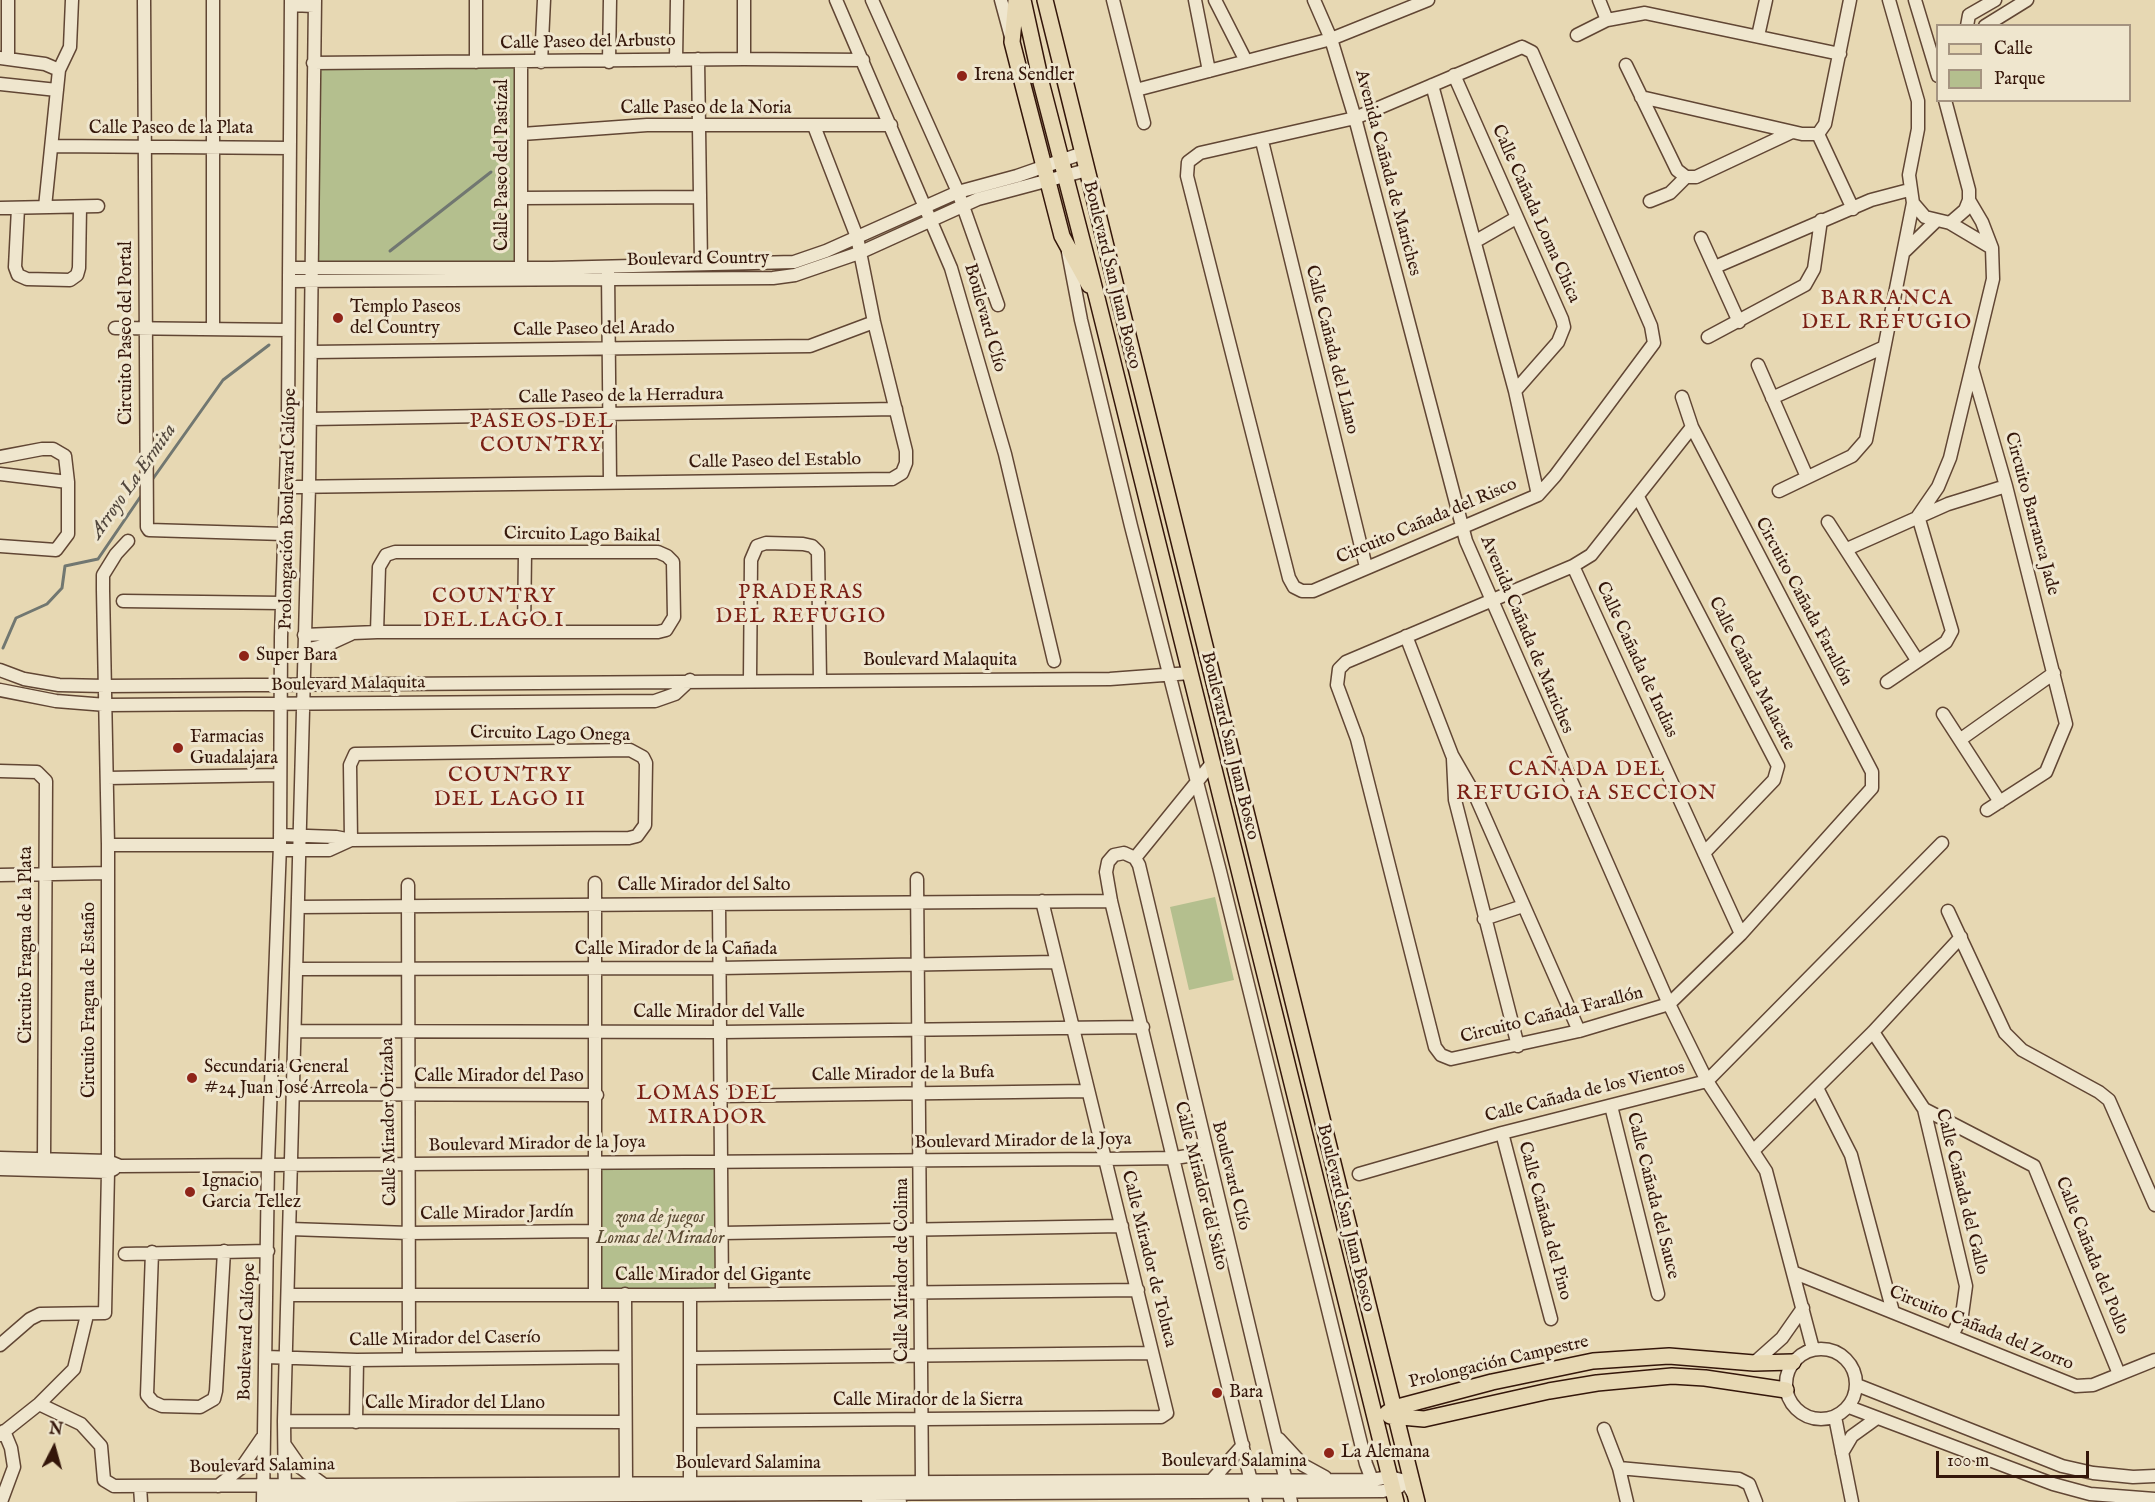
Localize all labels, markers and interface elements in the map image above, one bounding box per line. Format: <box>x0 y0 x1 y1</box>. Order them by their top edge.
legend <box>1936 24 2131 102</box>
street label: Calle Paseo del Arbusto <box>500 31 676 55</box>
text: Calle <box>1994 38 2033 61</box>
place label: Irena Sendler <box>974 65 1074 87</box>
street label: Avenida Cañada de Mariches <box>1349 68 1425 278</box>
text: Parque <box>1994 68 2045 91</box>
marker: Irena Sendler <box>955 69 969 83</box>
street label: Calle Paseo del Pastizal <box>492 79 514 251</box>
street label: Calle Paseo de la Noria <box>620 98 792 120</box>
street label: Calle Paseo de la Plata <box>89 118 253 140</box>
street label: Calle Cañada Loma Chica <box>1486 121 1584 307</box>
street label: Boulevard San Juan Bosco <box>1077 179 1145 371</box>
street label: Circuito Paseo del Portal <box>116 241 138 425</box>
street label: Boulevard Country <box>626 248 770 272</box>
street label: Boulevard Clío <box>958 261 1010 375</box>
street label: Calle Cañada del Llano <box>1300 263 1362 437</box>
district label: BARRANCA DEL REFUGIO <box>1801 287 1973 337</box>
place label: Templo Paseos del Country <box>350 297 461 340</box>
marker: Templo Paseos del Country <box>331 311 345 325</box>
street label: Calle Paseo del Arado <box>513 318 675 342</box>
street label: Calle Paseo de la Herradura <box>518 384 724 410</box>
street label: Prolongación Boulevard Calíope <box>276 388 302 630</box>
district label: PASEOS DEL COUNTRY <box>470 410 614 460</box>
water label: Arroyo La Ermita <box>85 420 183 544</box>
street label: Circuito Barranca Jade <box>1999 430 2063 598</box>
street label: Calle Paseo del Establo <box>689 450 861 474</box>
street label: Circuito Cañada del Risco <box>1333 474 1521 570</box>
street label: Circuito Cañada Farallón <box>1749 514 1857 690</box>
street label: Circuito Lago Baikal <box>504 524 660 548</box>
street label: Avenida Cañada de Mariches <box>1475 533 1577 737</box>
street label: Calle Cañada de Indias <box>1590 579 1682 741</box>
district label: PRADERAS DEL REFUGIO <box>715 581 887 631</box>
district label: COUNTRY DEL LAGO I <box>423 585 565 635</box>
street label: Calle Cañada Malacate <box>1703 594 1799 754</box>
place label: Super Bara <box>256 645 337 667</box>
marker: Super Bara <box>237 649 251 663</box>
street label: Boulevard Malaquita <box>863 650 1017 672</box>
street label: Boulevard San Juan Bosco <box>1195 650 1263 842</box>
street label: Boulevard Malaquita <box>271 673 425 697</box>
street label: Circuito Lago Onega <box>470 723 630 747</box>
place label: Farmacias Guadalajara <box>190 727 278 770</box>
marker: Farmacias Guadalajara <box>171 741 185 755</box>
district label: CAÑADA DEL REFUGIO 1A SECCION <box>1456 758 1718 808</box>
district label: COUNTRY DEL LAGO II <box>434 764 586 814</box>
street label: Circuito Fragua de la Plata <box>16 846 38 1044</box>
street label: Calle Mirador del Salto <box>617 875 791 897</box>
street label: Circuito Fragua de Estaño <box>79 902 101 1098</box>
street label: Calle Mirador de la Cañada <box>575 939 777 961</box>
street label: Circuito Cañada Farallón <box>1458 983 1646 1049</box>
street label: Calle Mirador del Valle <box>633 1002 805 1024</box>
street label: Calle Mirador Orizaba <box>378 1038 402 1206</box>
place label: Secundaria General #24 Juan José Arreola <box>204 1057 368 1100</box>
street label: Calle Cañada de los Vientos <box>1483 1058 1687 1128</box>
street label: Calle Mirador de la Bufa <box>812 1063 994 1087</box>
street label: Calle Mirador del Paso <box>414 1066 584 1088</box>
marker: Secundaria General #24 Juan José Arreola <box>185 1071 199 1085</box>
district label: LOMAS DEL MIRADOR <box>636 1082 778 1132</box>
street label: Calle Mirador del Salto <box>1169 1099 1231 1273</box>
street label: Calle Cañada del Gallo <box>1930 1107 1992 1277</box>
street label: Calle Cañada del Sauce <box>1621 1110 1683 1282</box>
street label: Boulevard Clío <box>1206 1119 1254 1233</box>
street label: Boulevard San Juan Bosco <box>1311 1122 1379 1314</box>
street label: Boulevard Mirador de la Joya <box>914 1129 1132 1155</box>
street label: Boulevard Mirador de la Joya <box>428 1132 646 1158</box>
street label: Calle Cañada del Pino <box>1512 1139 1576 1303</box>
street label: Calle Mirador de Toluca <box>1116 1169 1180 1349</box>
place label: Ignacio Garcia Tellez <box>202 1171 301 1214</box>
street label: Calle Cañada del Pollo <box>2050 1174 2132 1338</box>
street label: Calle Mirador de Colima <box>892 1178 914 1362</box>
marker: Ignacio Garcia Tellez <box>183 1185 197 1199</box>
street label: Calle Mirador Jardín <box>420 1202 574 1226</box>
park label: zona de juegos Lomas del Mirador <box>596 1207 724 1250</box>
street label: Boulevard Calíope <box>235 1263 261 1401</box>
street label: Calle Mirador del Gigante <box>615 1265 811 1287</box>
street label: Circuito Cañada del Zorro <box>1886 1282 2076 1376</box>
street label: Calle Mirador del Caserío <box>349 1328 541 1352</box>
street label: Prolongación Campestre <box>1407 1332 1591 1394</box>
place label: Bara <box>1229 1382 1263 1404</box>
marker: Bara <box>1210 1386 1224 1400</box>
street label: Calle Mirador de la Sierra <box>833 1390 1023 1412</box>
street label: Calle Mirador del Llano <box>365 1393 545 1415</box>
north arrow <box>24 1418 84 1478</box>
text: N <box>48 1419 64 1441</box>
scale bar <box>1939 1439 2092 1477</box>
place label: La Alemana <box>1341 1442 1430 1464</box>
marker: La Alemana <box>1322 1446 1336 1460</box>
text: 100 m <box>1947 1450 1989 1473</box>
street label: Boulevard Salamina <box>1161 1451 1307 1473</box>
street label: Boulevard Salamina <box>675 1453 821 1475</box>
street label: Boulevard Salamina <box>189 1455 335 1479</box>

